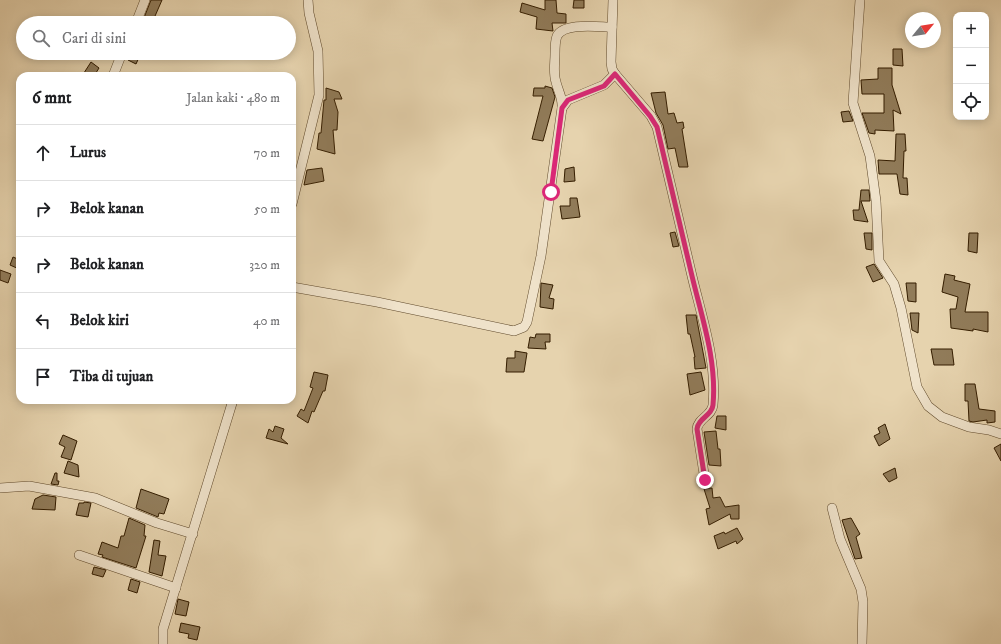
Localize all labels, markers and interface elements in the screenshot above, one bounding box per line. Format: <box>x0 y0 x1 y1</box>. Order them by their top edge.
north arrow <box>905 12 941 48</box>
map controls <box>953 12 989 120</box>
button: + <box>953 12 989 48</box>
search box <box>16 16 296 60</box>
icon: search <box>30 27 52 49</box>
text: Cari di sini <box>62 29 126 48</box>
button: − <box>953 48 989 84</box>
button: locate <box>953 84 989 120</box>
text: 6 mnt <box>32 87 72 109</box>
text: Jalan kaki · 480 m <box>187 90 280 106</box>
icon: ahead <box>32 142 54 164</box>
text: Lurus <box>70 143 106 162</box>
text: 70 m <box>254 145 280 161</box>
route start <box>542 183 560 201</box>
icon: right <box>32 198 54 220</box>
text: Belok kanan <box>70 199 144 218</box>
text: 50 m <box>254 201 280 217</box>
icon: right <box>32 254 54 276</box>
text: Belok kanan <box>70 255 144 274</box>
text: 320 m <box>249 257 280 273</box>
icon: left <box>32 310 54 332</box>
text: Belok kiri <box>70 311 129 330</box>
text: 40 m <box>253 313 280 329</box>
icon: arrive <box>32 366 54 388</box>
text: Tiba di tujuan <box>70 367 153 386</box>
route end <box>696 471 714 489</box>

